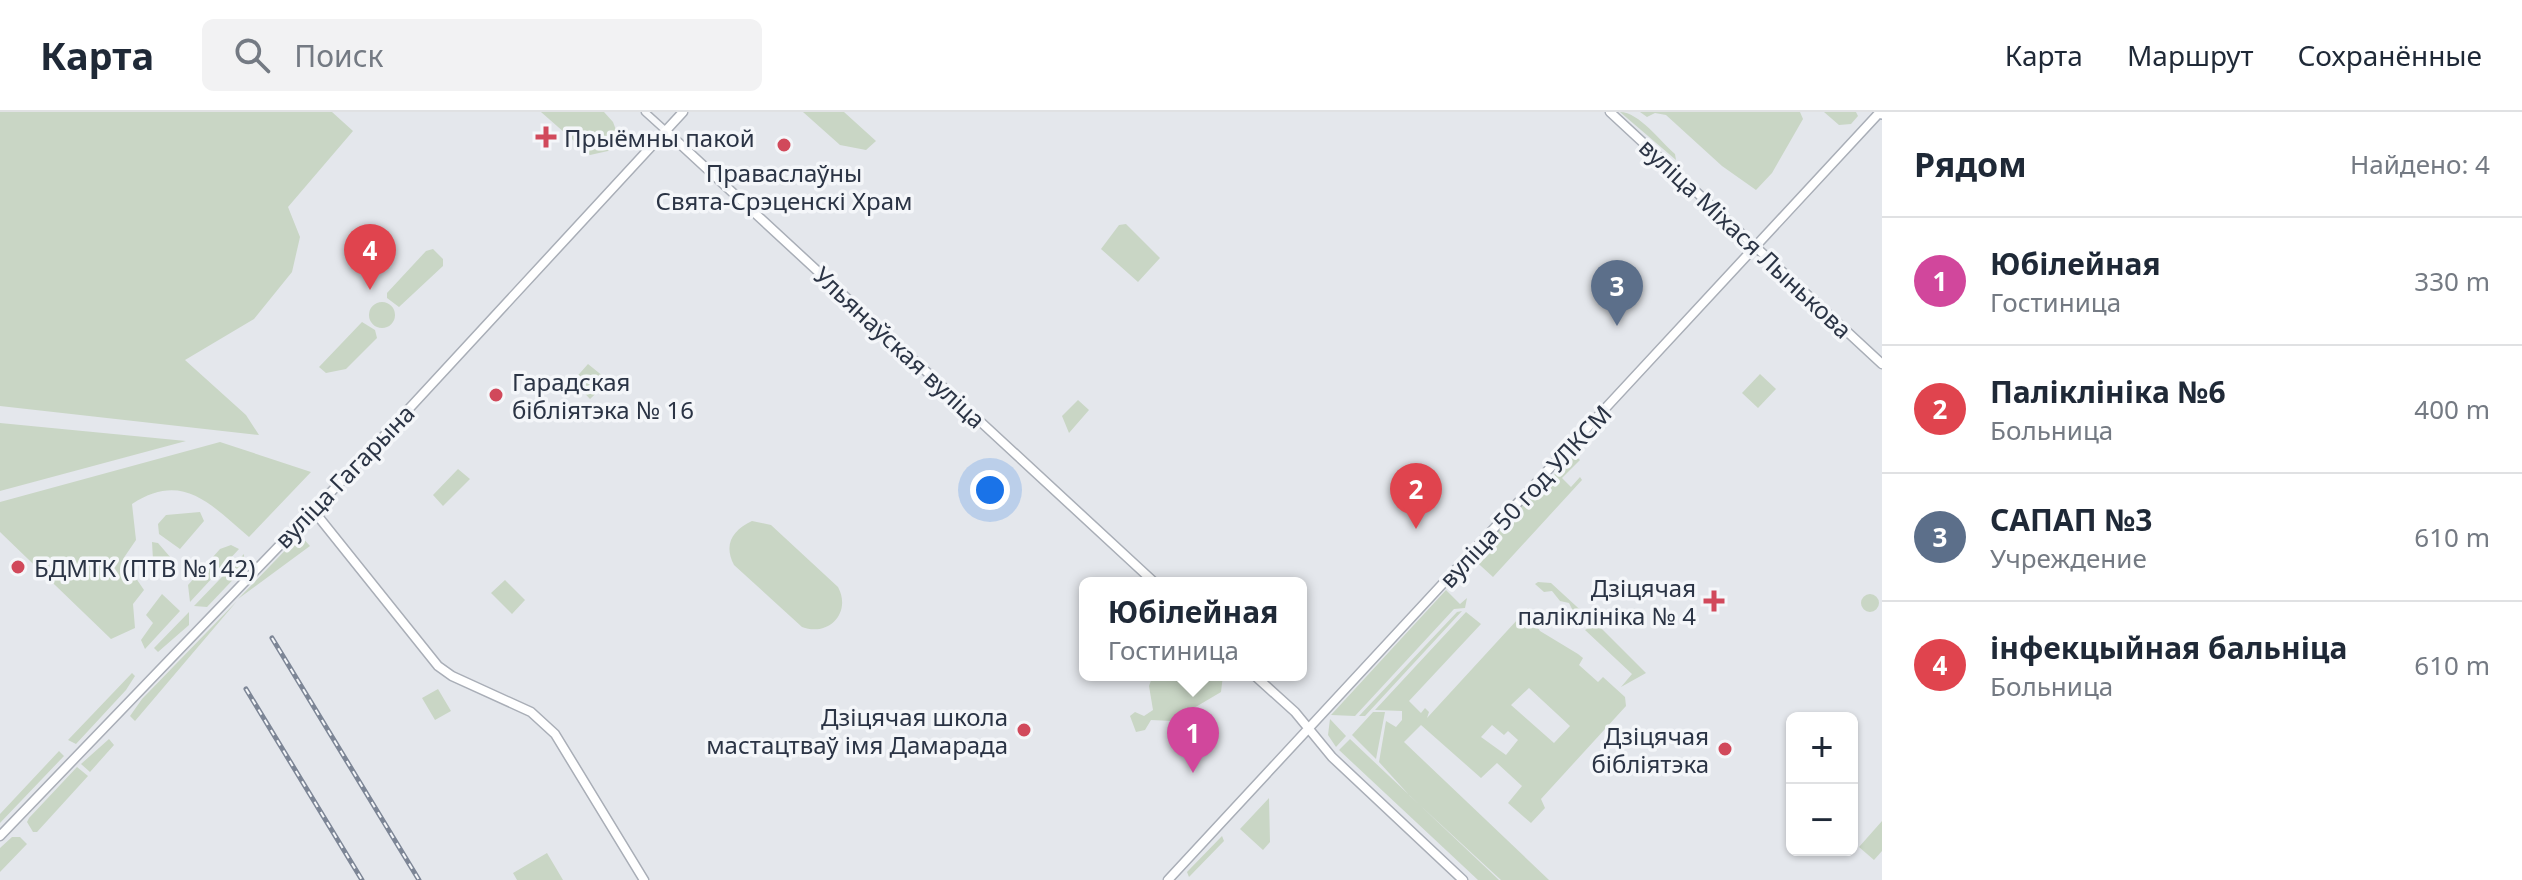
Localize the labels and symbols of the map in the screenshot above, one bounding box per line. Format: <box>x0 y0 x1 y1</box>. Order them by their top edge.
place label: Прыёмны пакой <box>564 121 755 154</box>
marker: Прыёмны пакой <box>535 126 557 148</box>
street label: вуліца Міхася Лынькова <box>1632 131 1860 345</box>
marker: Праваслаўны Свята-Срэценскі Храм <box>775 136 793 154</box>
place label: Праваслаўны Свята-Срэценскі Храм <box>656 156 912 217</box>
pin: 4 <box>344 224 396 290</box>
street label: Ульянаўская вуліца <box>807 259 993 435</box>
pin: 3 <box>1591 260 1643 326</box>
place label: Гарадская бібліятэка № 16 <box>512 365 694 426</box>
marker: Гарадская бібліятэка № 16 <box>487 386 505 404</box>
street label: вуліца Гагарына <box>267 397 421 555</box>
street label: вуліца 50 год УЛКСМ <box>1432 397 1618 595</box>
pin: 2 <box>1390 463 1442 529</box>
your location <box>970 470 1010 510</box>
place label: БДМТК (ПТВ №142) <box>34 551 255 584</box>
marker: БДМТК (ПТВ №142) <box>9 558 27 576</box>
place label: Дзіцячая паліклініка № 4 <box>1518 571 1696 632</box>
marker: Дзіцячая паліклініка № 4 <box>1703 590 1725 612</box>
place label: Дзіцячая школа мастацтваў імя Дамарада <box>706 700 1008 761</box>
pin: 1 <box>1167 707 1219 773</box>
place label: Дзіцячая бібліятэка <box>1591 719 1709 780</box>
marker: Дзіцячая школа мастацтваў імя Дамарада <box>1015 721 1033 739</box>
marker: Дзіцячая бібліятэка <box>1716 740 1734 758</box>

